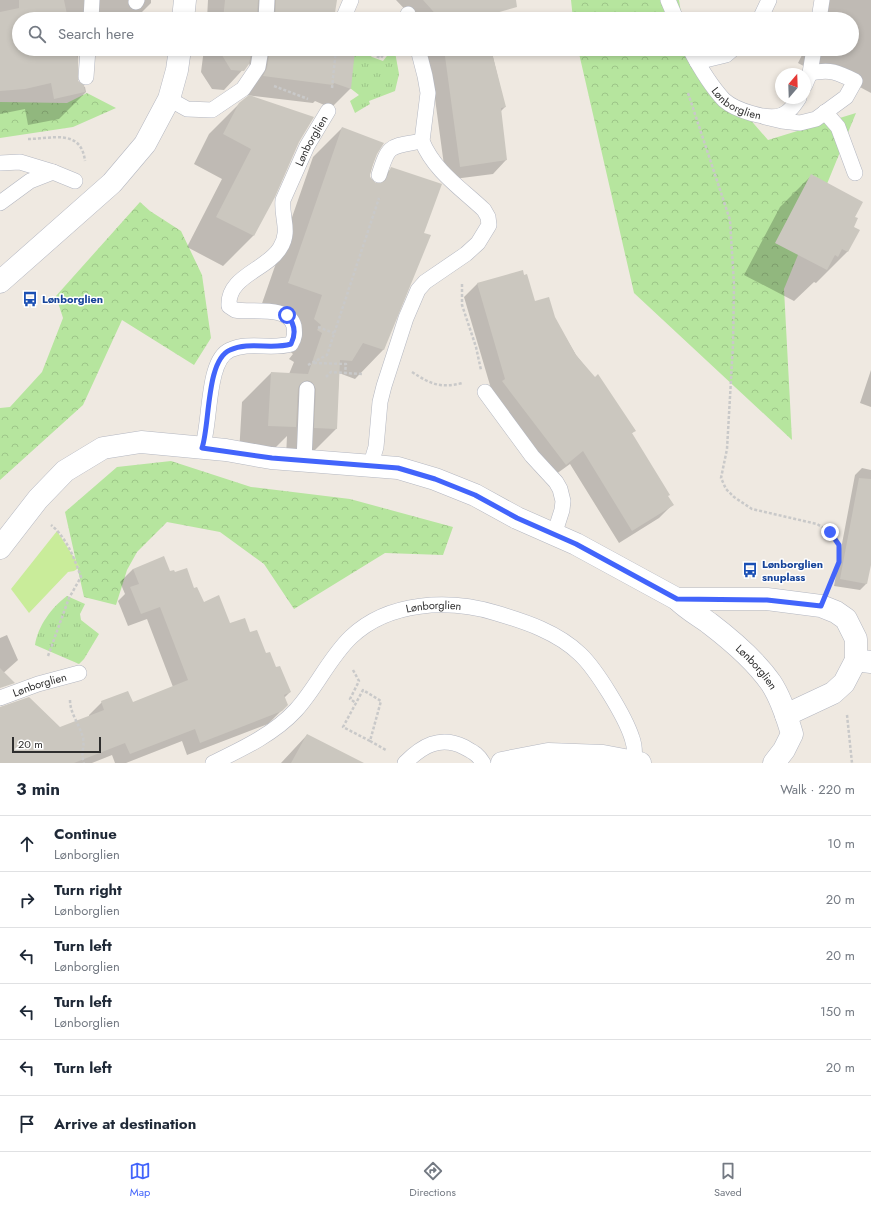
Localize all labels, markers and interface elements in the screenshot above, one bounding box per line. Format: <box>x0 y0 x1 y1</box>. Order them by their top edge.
search box <box>12 12 859 56</box>
icon: search <box>26 23 48 45</box>
text: Search here <box>58 23 134 45</box>
north arrow <box>775 68 811 104</box>
street label: Lønborglien <box>708 83 763 123</box>
street label: Lønborglien <box>291 112 332 169</box>
bus stop icon: Lønborglien <box>21 290 39 308</box>
place label: Lønborglien <box>42 291 103 307</box>
route start <box>278 306 296 324</box>
route end <box>821 523 839 541</box>
place label: Lønborglien snuplass <box>762 556 823 585</box>
bus stop icon: Lønborglien snuplass <box>741 561 759 579</box>
street label: Lønborglien <box>404 597 462 617</box>
street label: Lønborglien <box>732 641 781 692</box>
street label: Lønborglien <box>10 669 68 701</box>
scale bar <box>12 735 101 754</box>
text: 20 m <box>18 736 43 752</box>
text: 3 min <box>16 777 60 801</box>
text: Walk · 220 m <box>780 780 855 799</box>
text: Continue <box>54 823 117 845</box>
icon: ahead <box>16 833 38 855</box>
text: 10 m <box>827 834 855 853</box>
text: Lønborglien <box>54 845 120 864</box>
text: Turn right <box>54 879 122 901</box>
icon: right <box>16 889 38 911</box>
text: 20 m <box>826 890 855 909</box>
text: Lønborglien <box>54 901 120 920</box>
text: Turn left <box>54 935 112 957</box>
icon: left <box>16 945 38 967</box>
text: 20 m <box>826 946 855 965</box>
text: Lønborglien <box>54 957 120 976</box>
text: Turn left <box>54 991 112 1013</box>
icon: left <box>16 1001 38 1023</box>
text: 150 m <box>820 1002 855 1021</box>
text: Lønborglien <box>54 1013 120 1032</box>
icon: left <box>16 1057 38 1079</box>
text: Turn left <box>54 1057 112 1079</box>
text: 20 m <box>826 1058 855 1077</box>
icon: arrive <box>16 1113 38 1135</box>
text: Arrive at destination <box>54 1113 196 1135</box>
tab: Map <box>129 1160 151 1200</box>
tab: Directions <box>409 1160 456 1200</box>
tab: Saved <box>714 1160 742 1200</box>

